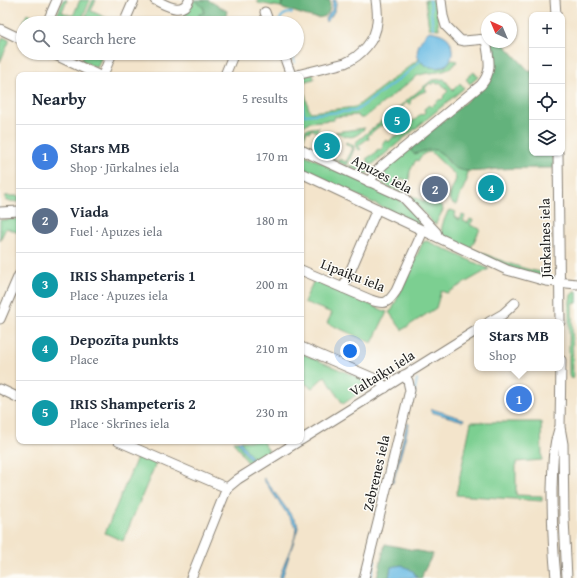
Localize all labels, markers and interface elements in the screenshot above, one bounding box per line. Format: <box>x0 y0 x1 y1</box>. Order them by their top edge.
north arrow <box>481 12 517 48</box>
map controls <box>529 12 565 156</box>
button: + <box>529 12 565 48</box>
search box <box>16 16 304 60</box>
icon: search <box>30 27 52 49</box>
text: Search here <box>62 28 136 49</box>
button: − <box>529 48 565 84</box>
button: locate <box>529 84 565 120</box>
text: Nearby <box>32 86 86 111</box>
text: 5 results <box>242 89 288 108</box>
pin: 5 <box>384 105 410 135</box>
button: layers <box>529 120 565 156</box>
pin: 3 <box>314 131 340 161</box>
text: Stars MB <box>70 137 130 158</box>
text: 1 <box>42 147 48 166</box>
text: 170 m <box>256 147 288 166</box>
street label: Apuzes iela <box>348 150 416 198</box>
text: Shop · Jūrkalnes iela <box>70 158 179 177</box>
pin: 4 <box>478 173 504 203</box>
pin: 2 <box>422 174 448 204</box>
street label: Jūrkalnes iela <box>534 198 556 280</box>
text: Viada <box>70 201 109 222</box>
text: 2 <box>42 211 48 230</box>
text: 180 m <box>256 211 288 230</box>
text: Fuel · Apuzes iela <box>70 222 162 241</box>
street label: Lipaiķu iela <box>318 254 389 297</box>
text: IRIS Shampeteris 1 <box>70 265 196 286</box>
text: 3 <box>42 275 48 294</box>
text: 200 m <box>256 275 288 294</box>
text: Place · Apuzes iela <box>70 286 168 305</box>
popup <box>474 319 564 371</box>
text: Stars MB <box>489 325 549 346</box>
text: Depozīta punkts <box>70 329 179 350</box>
text: 4 <box>42 339 48 358</box>
text: 210 m <box>256 339 288 358</box>
your location <box>340 341 360 361</box>
street label: Valtaiķu iela <box>346 345 419 401</box>
text: Shop <box>489 346 516 365</box>
text: Place <box>70 350 99 369</box>
pin: 1 <box>506 384 532 414</box>
text: IRIS Shampeteris 2 <box>70 393 196 414</box>
text: 5 <box>42 403 48 422</box>
text: 230 m <box>256 403 288 422</box>
text: Place · Skrīnes iela <box>70 414 169 433</box>
street label: Zebrenes iela <box>358 433 395 513</box>

